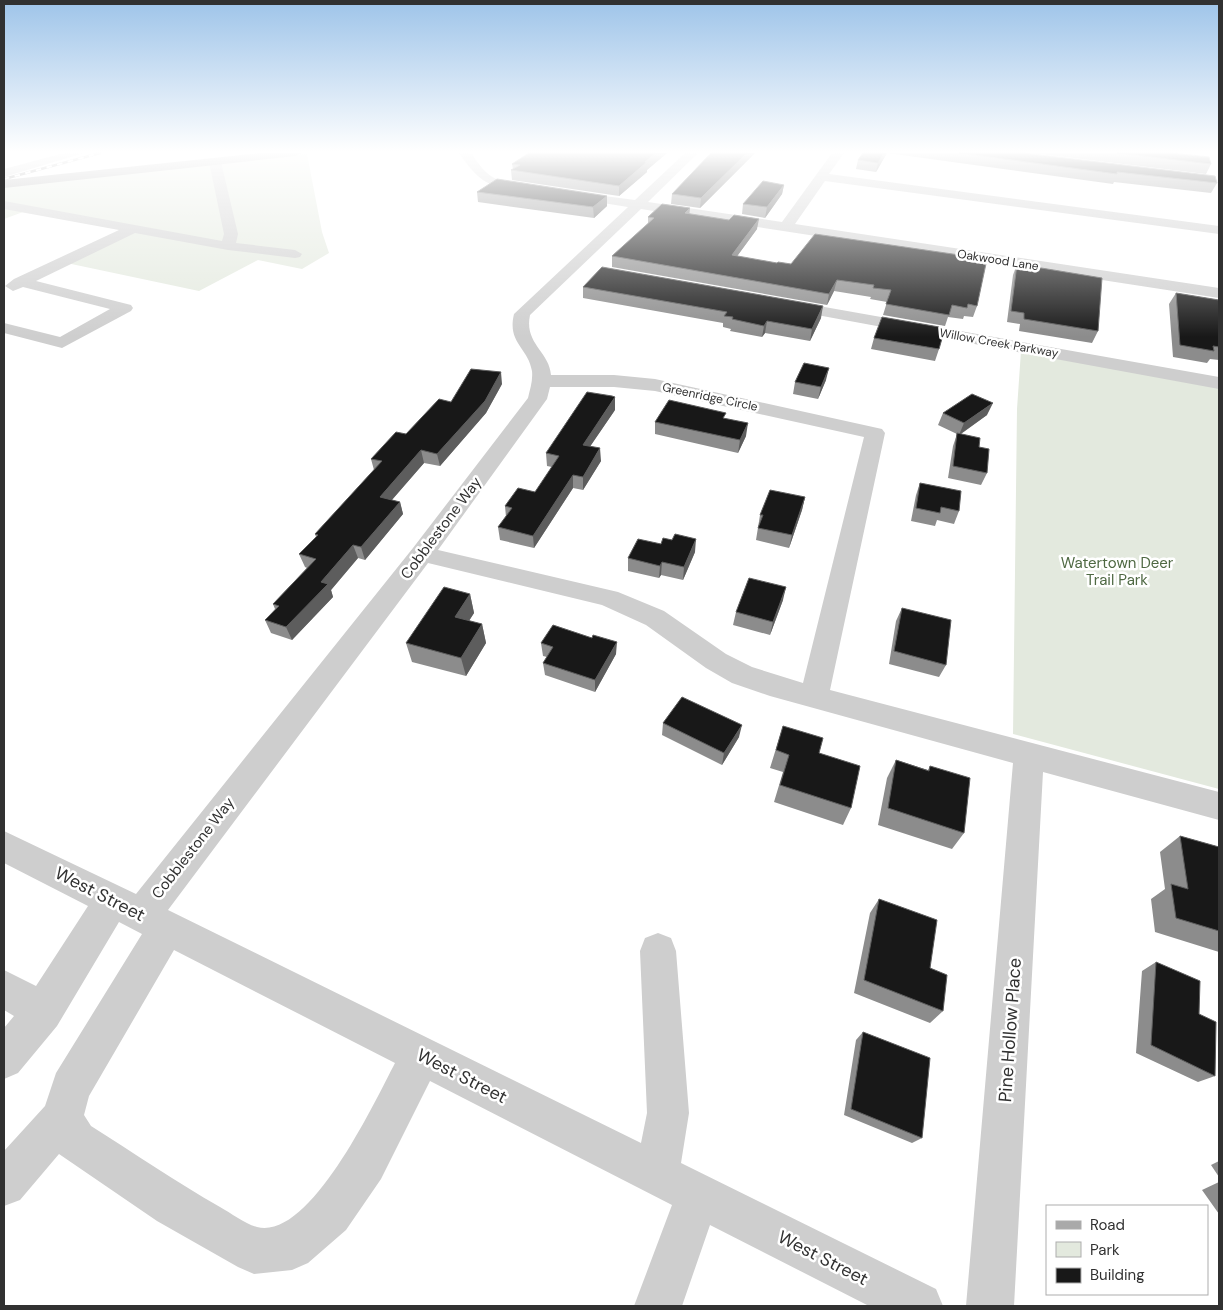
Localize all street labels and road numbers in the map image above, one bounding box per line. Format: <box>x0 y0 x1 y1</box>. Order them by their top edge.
street label: Oakwood Lane <box>956 246 1040 274</box>
street label: Willow Creek Parkway <box>938 325 1060 361</box>
street label: Greenridge Circle <box>661 379 759 415</box>
street label: Cobblestone Way <box>396 472 486 583</box>
street label: Cobblestone Way <box>147 793 239 903</box>
street label: West Street <box>51 861 149 927</box>
street label: Pine Hollow Place <box>993 957 1027 1103</box>
street label: West Street <box>413 1043 511 1109</box>
street label: West Street <box>774 1225 872 1291</box>

